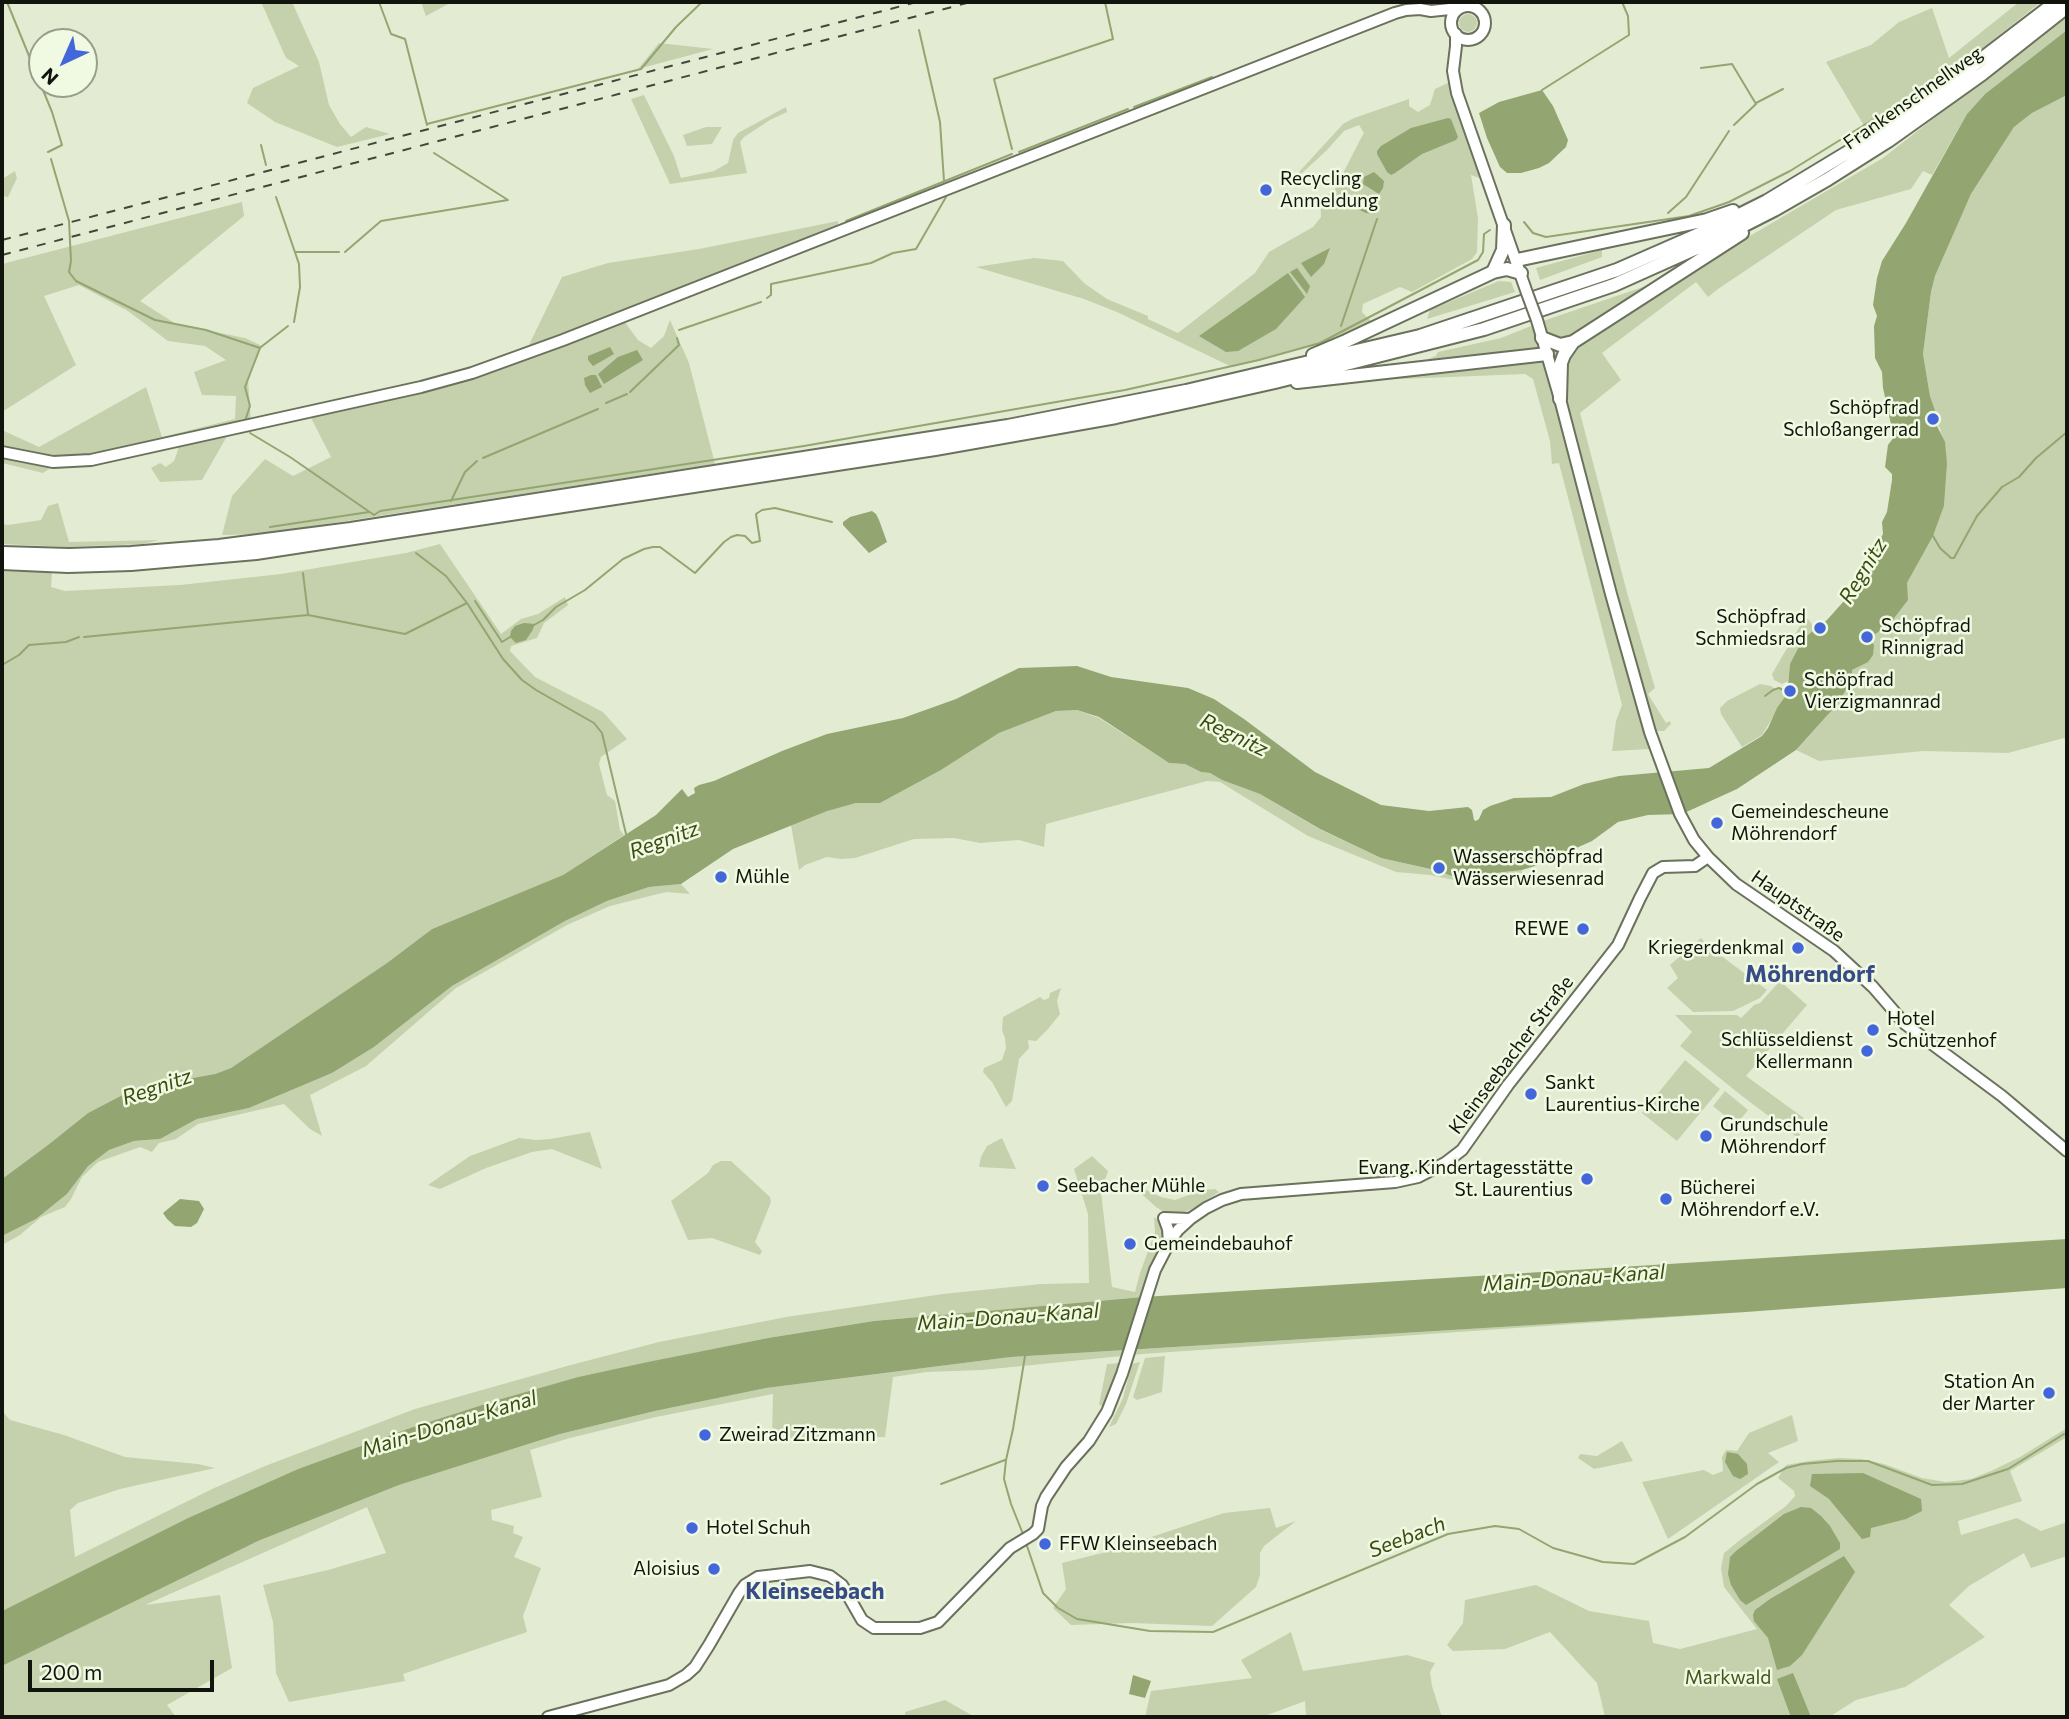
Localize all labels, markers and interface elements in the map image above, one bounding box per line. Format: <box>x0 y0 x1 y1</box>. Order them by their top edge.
north arrow <box>28 28 98 98</box>
street label: Frankenschnellweg <box>1839 42 1987 154</box>
text: N <box>36 64 63 90</box>
place label: Recycling Anmeldung <box>1280 168 1378 212</box>
marker: Recycling Anmeldung <box>1258 182 1274 198</box>
place label: Schöpfrad Schloßangerrad <box>1783 397 1919 441</box>
marker: Schöpfrad Schloßangerrad <box>1925 411 1941 427</box>
water label: Regnitz <box>1834 534 1892 608</box>
place label: Schöpfrad Schmiedsrad <box>1695 606 1806 650</box>
place label: Schöpfrad Rinnigrad <box>1881 615 1971 659</box>
marker: Schöpfrad Schmiedsrad <box>1812 620 1828 636</box>
marker: Schöpfrad Rinnigrad <box>1859 629 1875 645</box>
place label: Schöpfrad Vierzigmannrad <box>1804 669 1941 713</box>
marker: Schöpfrad Vierzigmannrad <box>1782 683 1798 699</box>
water label: Regnitz <box>1196 708 1272 762</box>
place label: Gemeindescheune Möhrendorf <box>1731 801 1889 845</box>
marker: Gemeindescheune Möhrendorf <box>1709 815 1725 831</box>
water label: Regnitz <box>626 816 702 864</box>
place label: Wasserschöpfrad Wässerwiesenrad <box>1453 846 1604 890</box>
marker: Wasserschöpfrad Wässerwiesenrad <box>1431 860 1447 876</box>
street label: Hauptstraße <box>1747 865 1849 947</box>
place label: Mühle <box>735 866 789 888</box>
marker: Mühle <box>713 869 729 885</box>
place label: REWE <box>1514 918 1569 940</box>
marker: REWE <box>1575 921 1591 937</box>
place label: Kriegerdenkmal <box>1648 937 1784 959</box>
marker: Kriegerdenkmal <box>1790 940 1806 956</box>
district label: Möhrendorf <box>1745 960 1875 988</box>
street label: Kleinseebacher Straße <box>1444 971 1578 1139</box>
place label: Hotel Schützenhof <box>1887 1008 1997 1052</box>
marker: Hotel Schützenhof <box>1865 1022 1881 1038</box>
place label: Schlüsseldienst Kellermann <box>1721 1029 1853 1073</box>
marker: Schlüsseldienst Kellermann <box>1859 1043 1875 1059</box>
water label: Regnitz <box>119 1063 195 1111</box>
place label: Sankt Laurentius-Kirche <box>1545 1072 1700 1116</box>
marker: Sankt Laurentius-Kirche <box>1523 1086 1539 1102</box>
place label: Grundschule Möhrendorf <box>1720 1114 1828 1158</box>
marker: Grundschule Möhrendorf <box>1698 1128 1714 1144</box>
place label: Evang. Kindertagesstätte St. Laurentius <box>1358 1157 1573 1201</box>
marker: Evang. Kindertagesstätte St. Laurentius <box>1579 1171 1595 1187</box>
place label: Seebacher Mühle <box>1057 1175 1205 1197</box>
place label: Bücherei Möhrendorf e.V. <box>1680 1177 1819 1221</box>
marker: Seebacher Mühle <box>1035 1178 1051 1194</box>
marker: Bücherei Möhrendorf e.V. <box>1658 1191 1674 1207</box>
place label: Gemeindebauhof <box>1144 1233 1293 1255</box>
marker: Gemeindebauhof <box>1122 1236 1138 1252</box>
water label: Main-Donau-Kanal <box>1482 1259 1666 1297</box>
water label: Main-Donau-Kanal <box>916 1298 1100 1336</box>
place label: Station An der Marter <box>1942 1371 2035 1415</box>
water label: Main-Donau-Kanal <box>358 1385 540 1463</box>
marker: Station An der Marter <box>2041 1385 2057 1401</box>
place label: Zweirad Zitzmann <box>719 1424 876 1446</box>
marker: Zweirad Zitzmann <box>697 1427 713 1443</box>
water label: Seebach <box>1365 1511 1449 1563</box>
place label: Hotel Schuh <box>706 1517 811 1539</box>
marker: Hotel Schuh <box>684 1520 700 1536</box>
place label: FFW Kleinseebach <box>1059 1533 1217 1555</box>
marker: FFW Kleinseebach <box>1037 1536 1053 1552</box>
place label: Aloisius <box>633 1558 700 1580</box>
marker: Aloisius <box>706 1561 722 1577</box>
district label: Kleinseebach <box>745 1577 885 1605</box>
scale bar <box>32 1646 217 1690</box>
text: 200 m <box>41 1659 102 1684</box>
park label: Markwald <box>1685 1667 1771 1689</box>

